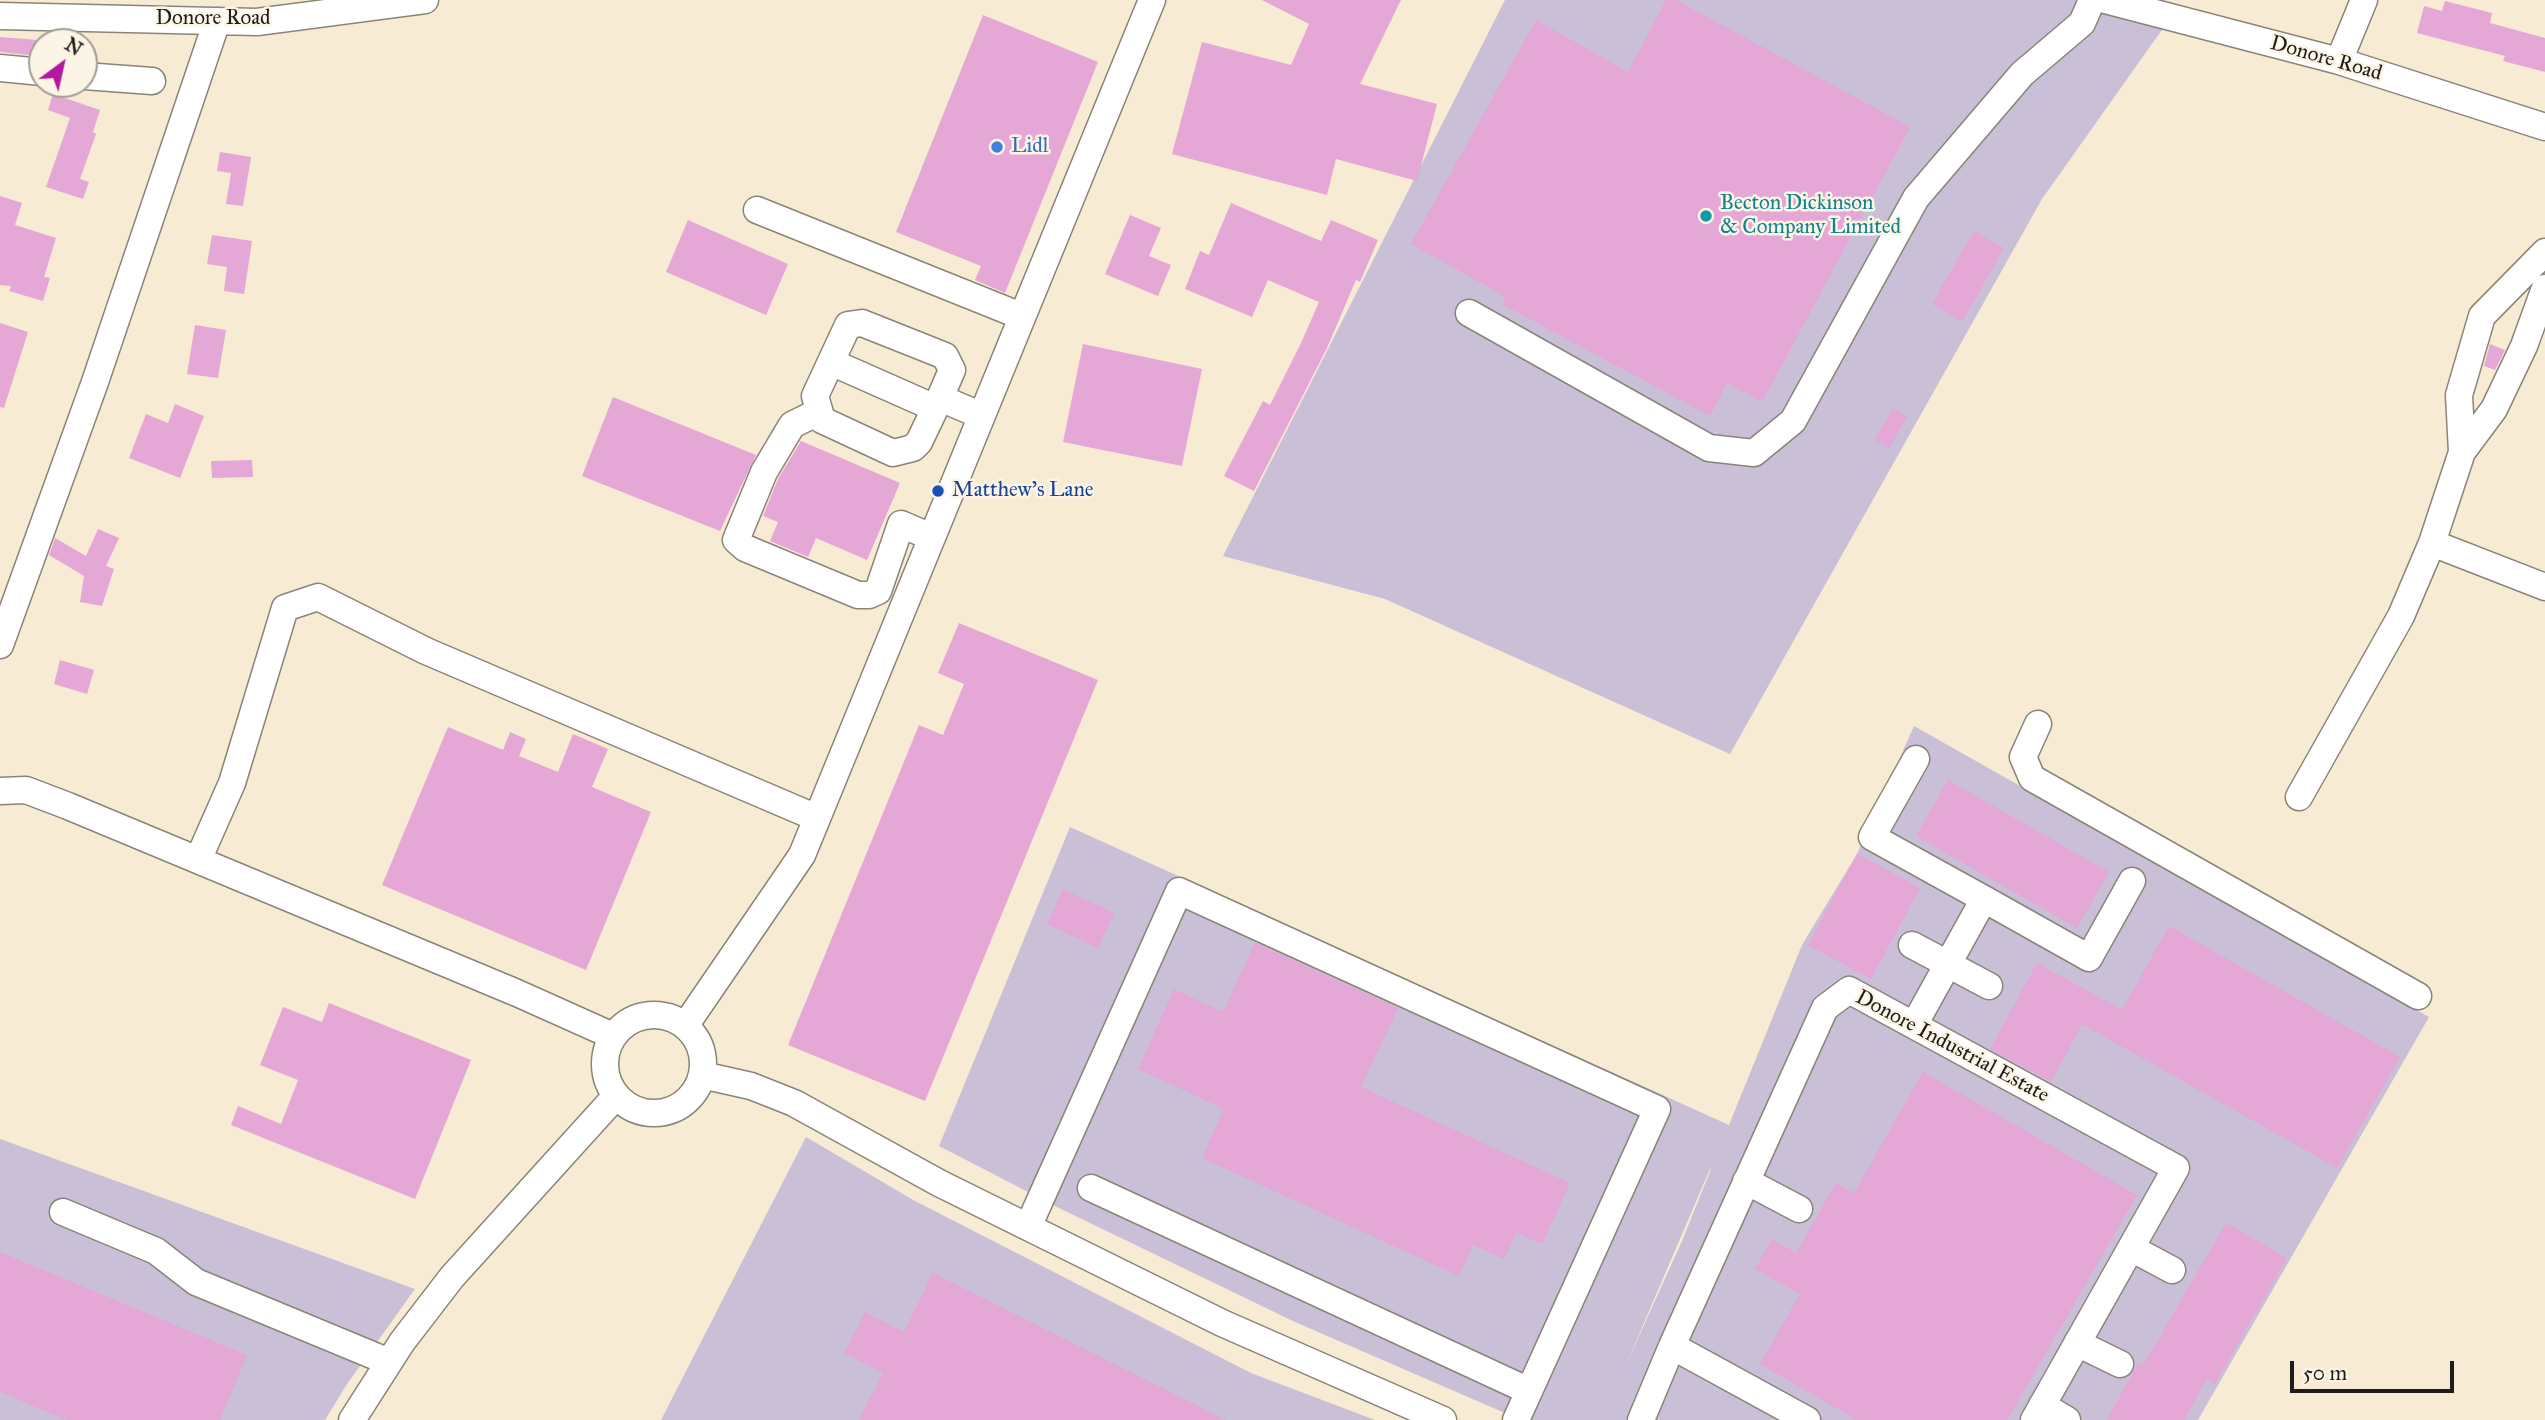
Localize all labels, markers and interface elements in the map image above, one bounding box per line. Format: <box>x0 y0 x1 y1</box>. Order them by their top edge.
street label: Donore Road <box>155 6 271 32</box>
north arrow <box>28 28 98 98</box>
street label: Donore Road <box>2267 31 2385 87</box>
text: N <box>61 33 87 61</box>
place label: Lidl <box>1011 134 1048 160</box>
marker: Lidl <box>989 139 1005 155</box>
place label: Becton Dickinson & Company Limited <box>1720 191 1901 241</box>
marker: Becton Dickinson & Company Limited <box>1698 208 1714 224</box>
place label: Matthew's Lane <box>952 478 1094 504</box>
marker: Matthew's Lane <box>930 483 946 499</box>
street label: Donore Industrial Estate <box>1851 985 2053 1109</box>
scale bar <box>2293 1346 2458 1390</box>
text: 50 m <box>2303 1360 2347 1386</box>

